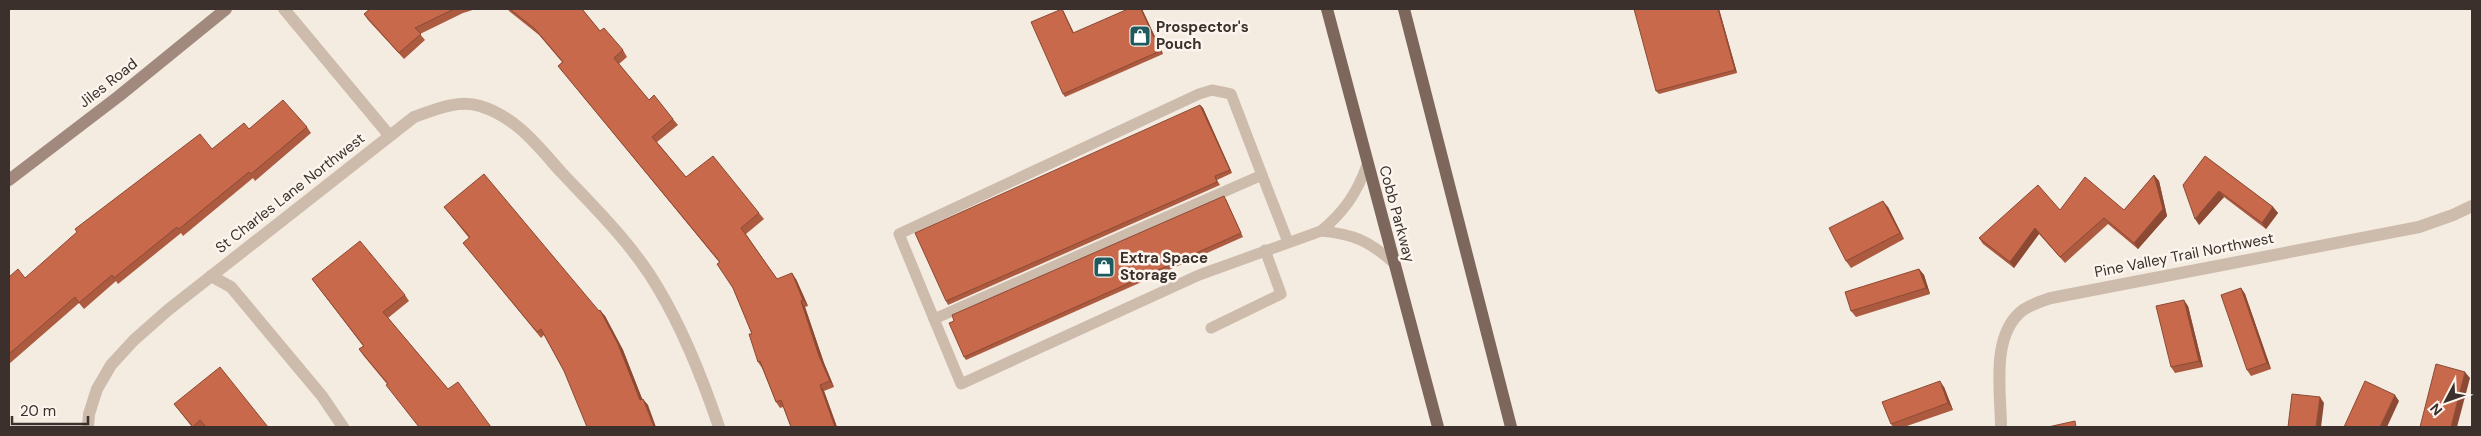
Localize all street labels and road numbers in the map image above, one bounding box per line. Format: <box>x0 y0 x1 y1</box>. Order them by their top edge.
street label: Jiles Road <box>74 54 142 112</box>
street label: St Charles Lane Northwest <box>211 128 369 258</box>
street label: Cobb Parkway <box>1374 163 1420 265</box>
street label: Pine Valley Trail Northwest <box>2093 228 2275 282</box>

